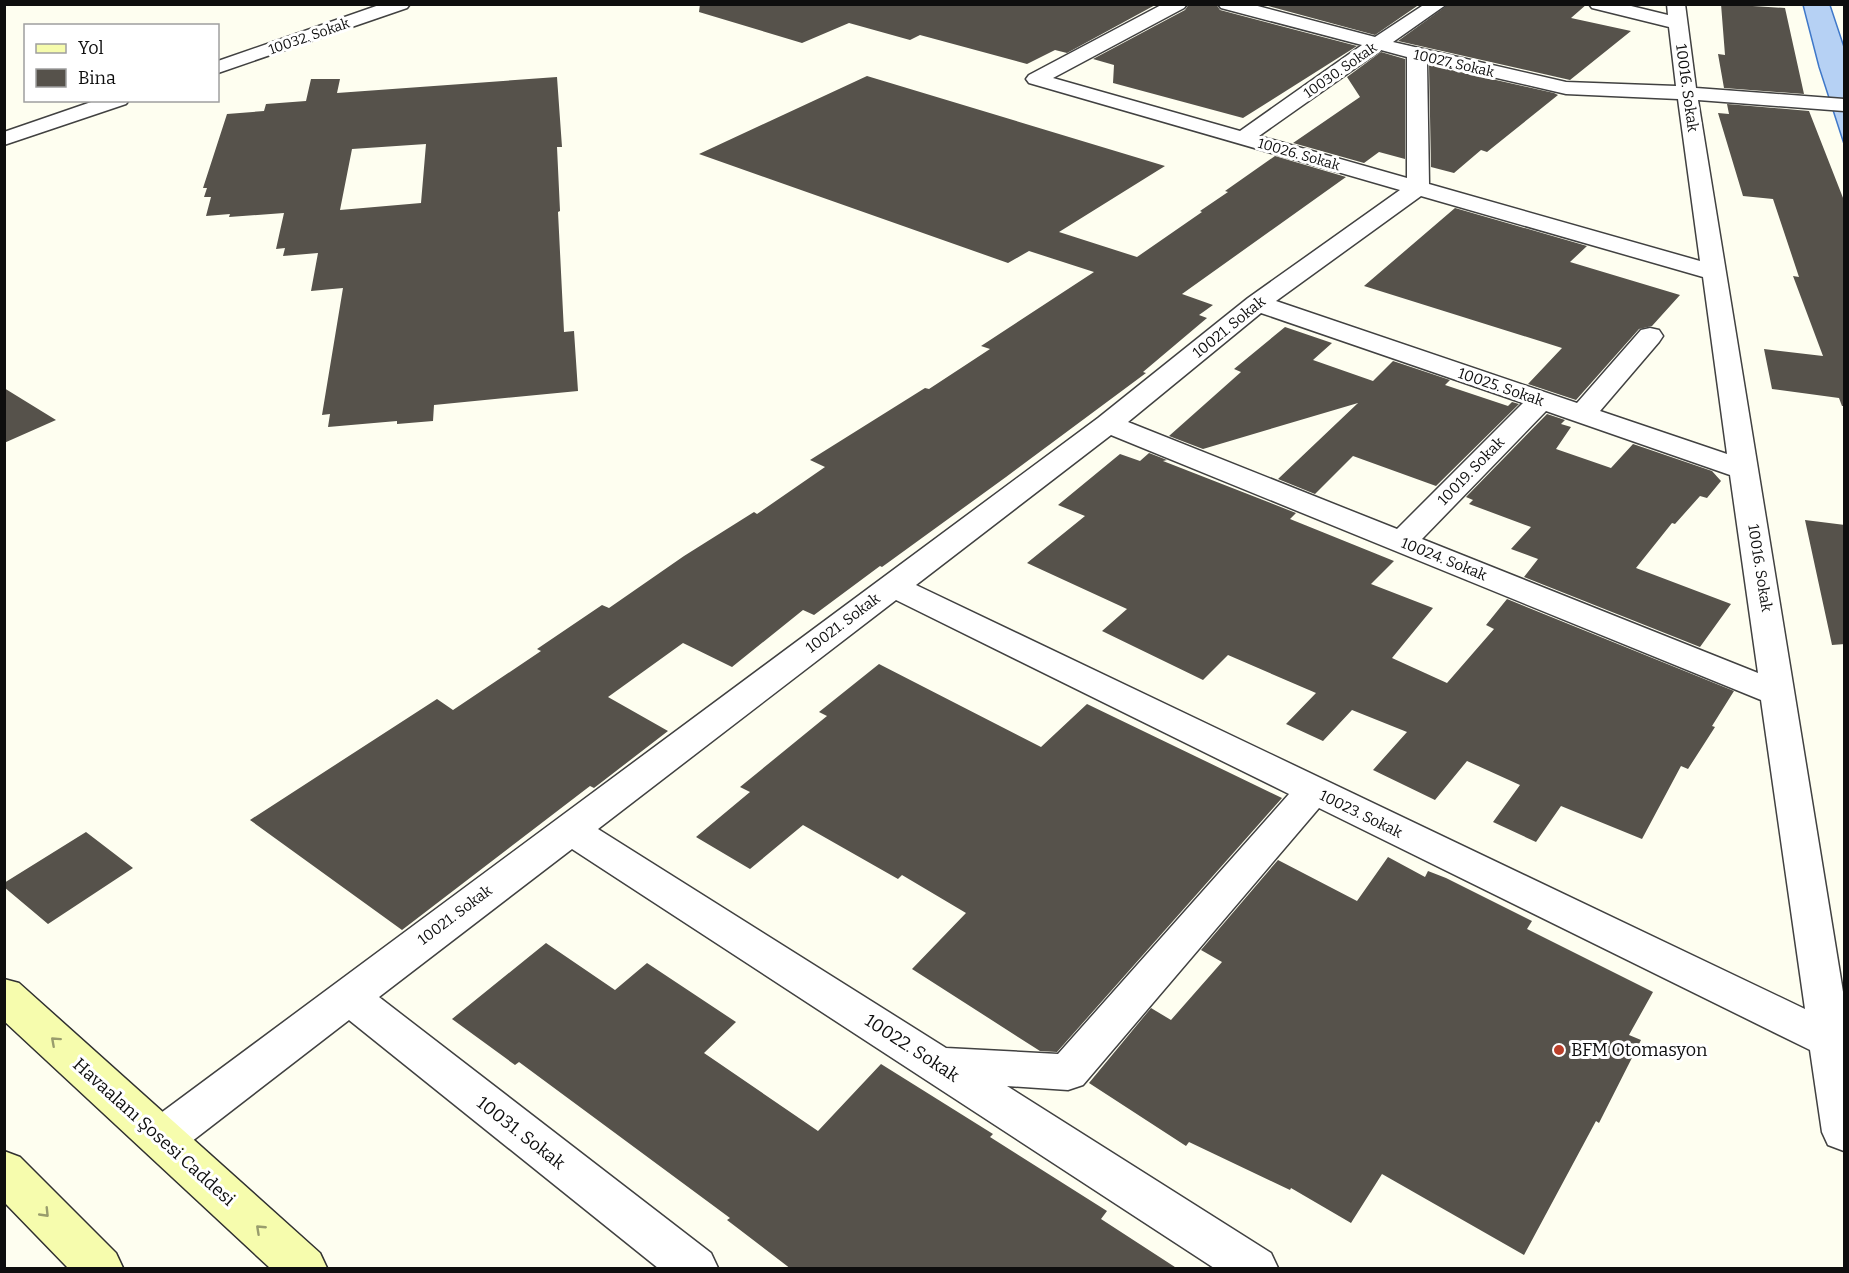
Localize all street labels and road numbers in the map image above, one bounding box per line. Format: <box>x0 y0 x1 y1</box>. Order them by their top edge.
street label: 10032. Sokak <box>266 15 352 58</box>
street label: 10030. Sokak <box>1301 39 1380 102</box>
street label: 10016. Sokak <box>1672 43 1702 134</box>
street label: 10027. Sokak <box>1412 46 1496 81</box>
street label: 10026. Sokak <box>1256 135 1342 174</box>
street label: 10021. Sokak <box>1189 292 1269 362</box>
street label: 10025. Sokak <box>1456 364 1547 410</box>
street label: 10019. Sokak <box>1434 433 1508 509</box>
street label: 10016. Sokak <box>1744 523 1776 614</box>
street label: 10024. Sokak <box>1399 534 1490 585</box>
street label: 10021. Sokak <box>802 589 884 657</box>
street label: 10023. Sokak <box>1317 786 1406 842</box>
street label: 10021. Sokak <box>414 881 496 949</box>
street label: 10022. Sokak <box>861 1009 964 1087</box>
street label: Havaalanı Şosesi Caddesi <box>68 1053 240 1211</box>
street label: 10031. Sokak <box>472 1092 570 1175</box>

